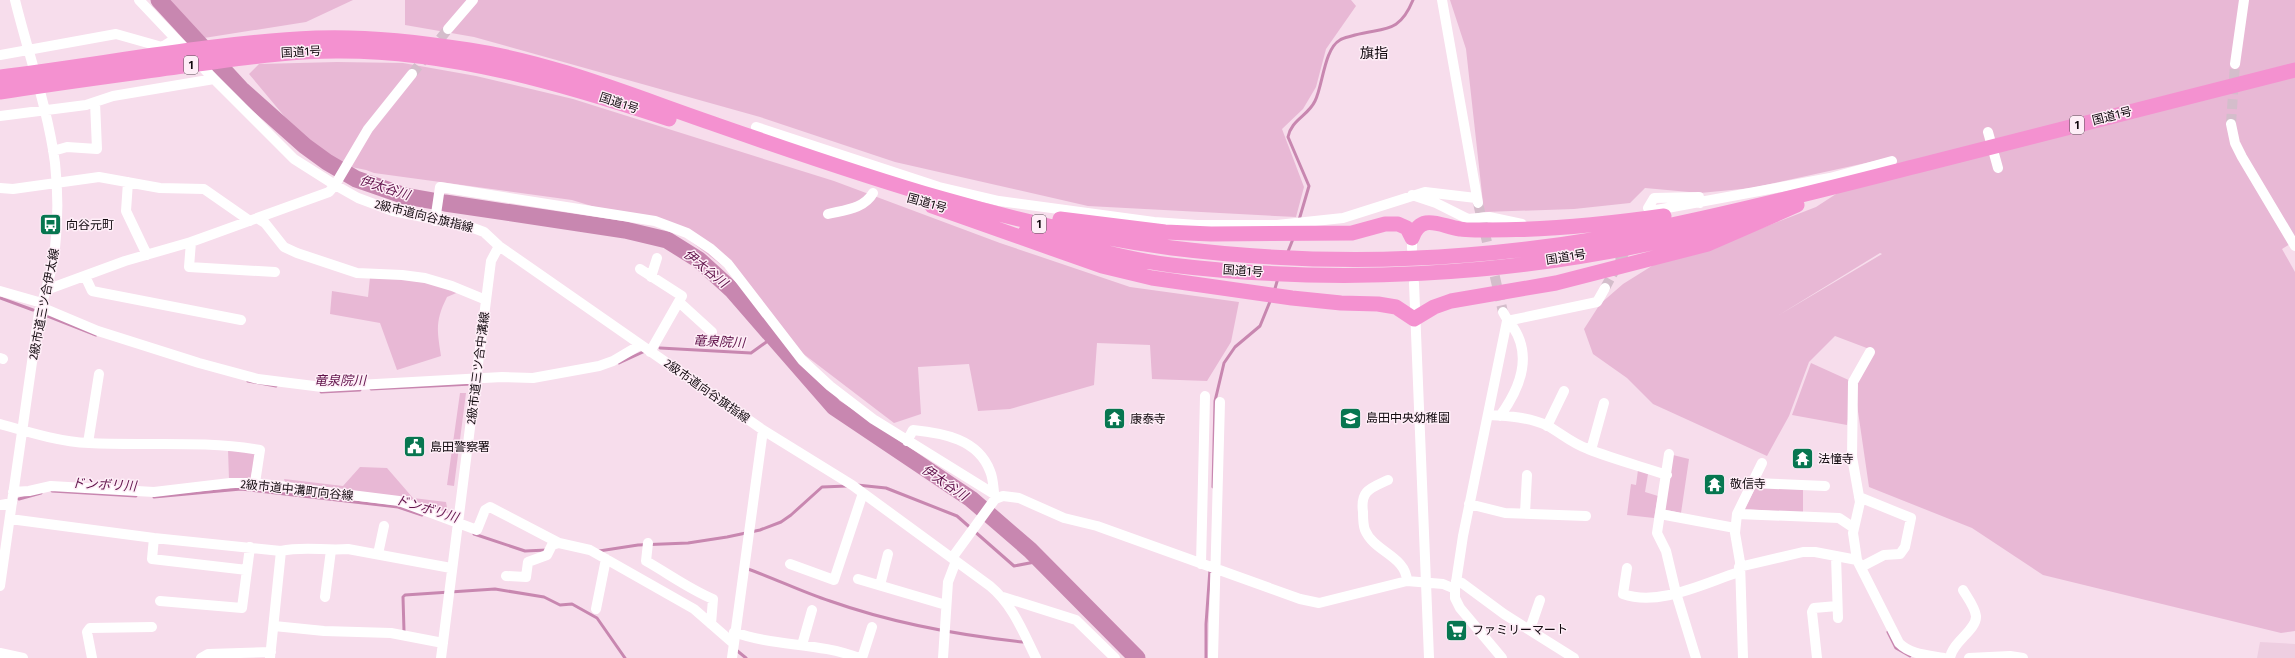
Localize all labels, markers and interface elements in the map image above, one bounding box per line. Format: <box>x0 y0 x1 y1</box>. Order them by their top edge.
street label: 国道1号 <box>280 44 322 60</box>
district label: 旗指 <box>1360 45 1388 62</box>
road number: 1 <box>184 56 198 74</box>
street label: 国道1号 <box>597 90 641 116</box>
street label: 国道1号 <box>2091 104 2133 128</box>
road number: 1 <box>2070 116 2084 134</box>
water label: 伊太谷川 <box>358 172 414 203</box>
street label: 国道1号 <box>906 191 948 215</box>
street label: 2級市道向谷旗指線 <box>373 197 475 235</box>
bus stop icon: 向谷元町 <box>38 212 64 238</box>
road number: 1 <box>1032 215 1046 233</box>
place label: 向谷元町 <box>66 218 114 232</box>
water label: 伊太谷川 <box>681 246 732 292</box>
street label: 2級市道三ツ合伊太線 <box>26 247 62 361</box>
street label: 国道1号 <box>1545 247 1587 267</box>
street label: 国道1号 <box>1222 263 1264 279</box>
street label: 2級市道三ツ合中溝線 <box>464 311 492 425</box>
water label: 竜泉院川 <box>693 333 747 350</box>
street label: 2級市道向谷旗指線 <box>661 356 753 426</box>
water label: 竜泉院川 <box>314 373 368 388</box>
school or university icon: 島田中央幼稚園 <box>1337 405 1363 431</box>
temple icon: 康泰寺 <box>1101 406 1127 432</box>
place label: 島田中央幼稚園 <box>1366 411 1450 425</box>
place label: 康泰寺 <box>1130 412 1166 426</box>
public building icon: 島田警察署 <box>401 434 427 460</box>
place label: 島田警察署 <box>430 440 490 454</box>
temple icon: 法憧寺 <box>1790 446 1816 472</box>
place label: 法憧寺 <box>1818 452 1854 466</box>
water label: 伊太谷川 <box>919 462 972 504</box>
temple icon: 敬信寺 <box>1701 471 1727 497</box>
water label: ドンボリ川 <box>71 475 139 494</box>
street label: 2級市道中溝町向谷線 <box>240 477 354 503</box>
place label: 敬信寺 <box>1730 477 1766 491</box>
water label: ドンボリ川 <box>394 492 462 526</box>
supermarket icon: ファミリーマート <box>1443 617 1469 643</box>
place label: ファミリーマート <box>1472 623 1568 637</box>

